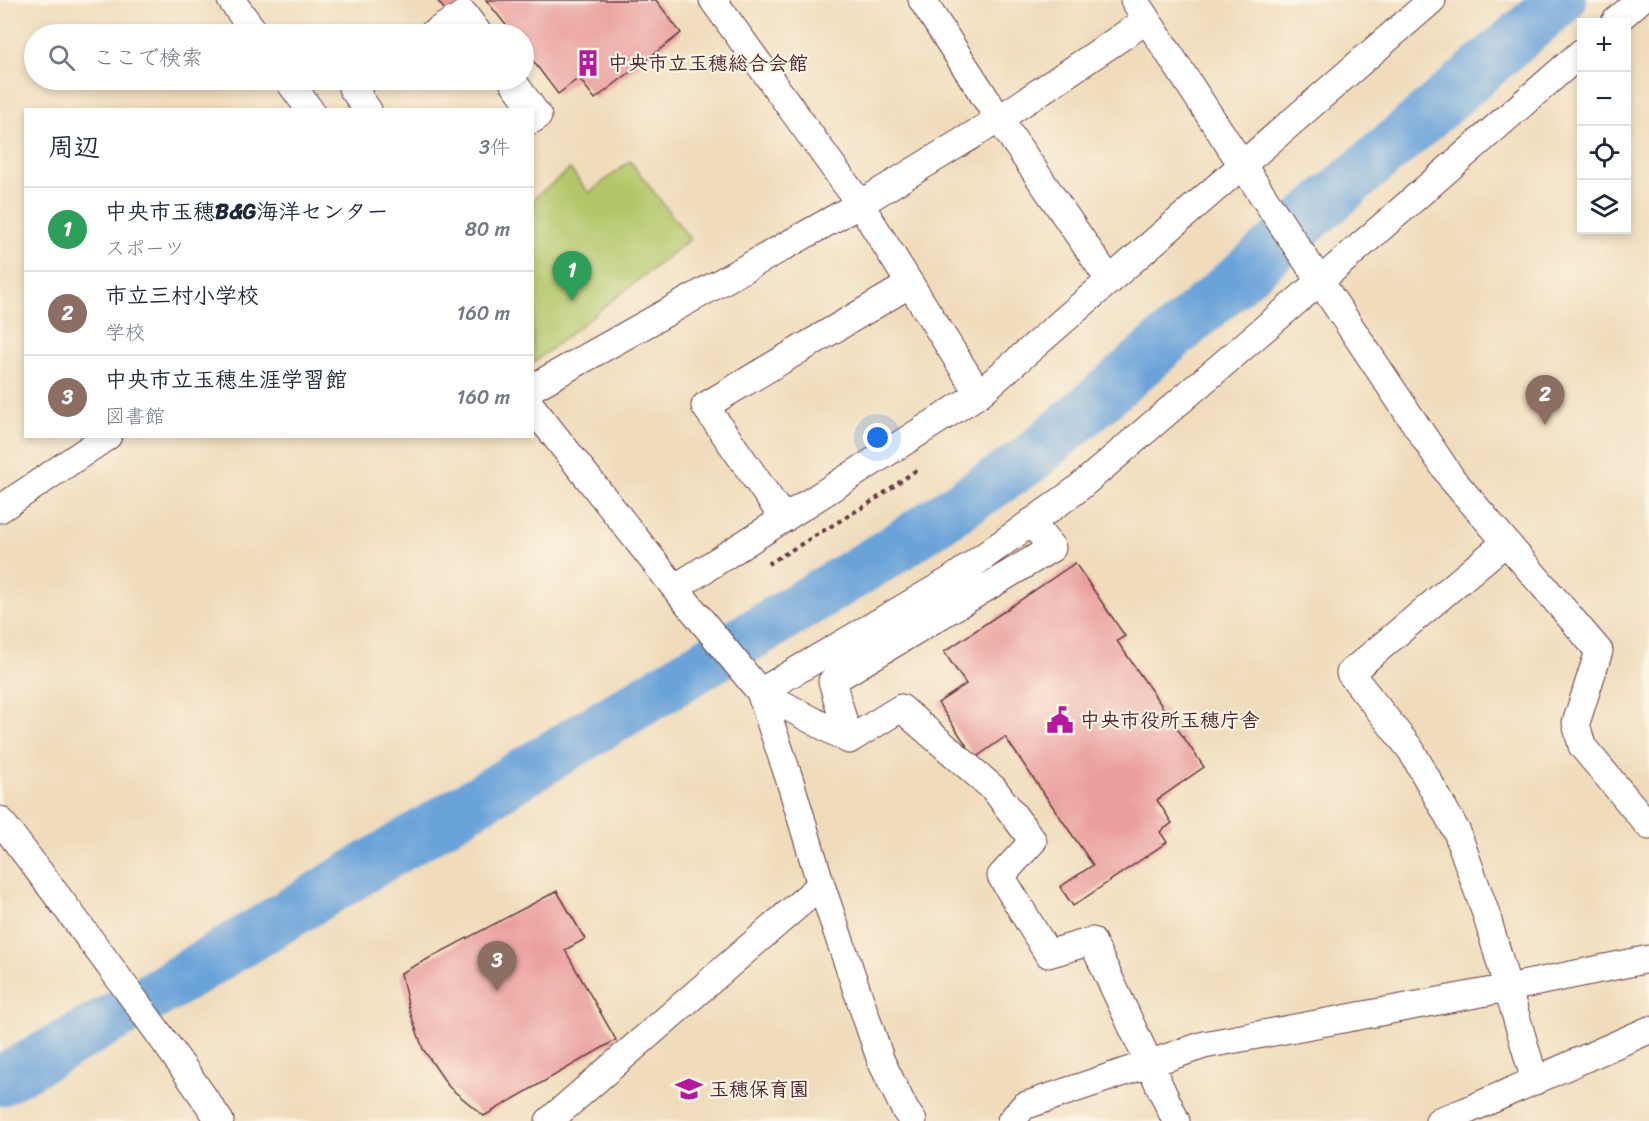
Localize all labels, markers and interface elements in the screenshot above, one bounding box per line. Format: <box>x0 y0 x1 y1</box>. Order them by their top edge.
map controls <box>1577 18 1631 234</box>
button: + <box>1577 18 1631 72</box>
search box <box>24 24 534 90</box>
text: ここで検索 <box>93 38 203 77</box>
icon: search <box>45 41 78 74</box>
place label: 中央市立玉穂総合会館 <box>608 46 808 81</box>
building icon: 中央市立玉穂総合会館 <box>573 48 603 78</box>
button: − <box>1577 72 1631 126</box>
text: 周辺 <box>48 124 100 170</box>
button: locate <box>1577 126 1631 180</box>
text: 3件 <box>479 130 510 165</box>
button: layers <box>1577 180 1631 234</box>
text: 中央市玉穂B&G海洋センター <box>105 192 389 231</box>
text: 1 <box>63 212 72 247</box>
text: 80 m <box>465 212 510 247</box>
text: スポーツ <box>105 231 185 266</box>
pin: 1 <box>552 252 592 301</box>
text: 市立三村小学校 <box>105 276 259 315</box>
text: 2 <box>62 296 73 331</box>
text: 160 m <box>457 296 510 331</box>
text: 学校 <box>105 315 145 350</box>
text: 中央市立玉穂生涯学習館 <box>105 360 347 399</box>
pin: 2 <box>1526 376 1564 425</box>
text: 3 <box>62 380 73 415</box>
text: 160 m <box>457 380 510 415</box>
text: 図書館 <box>105 399 165 434</box>
your location <box>863 423 892 452</box>
place label: 中央市役所玉穂庁舎 <box>1080 703 1260 738</box>
public building icon: 中央市役所玉穂庁舎 <box>1045 705 1075 735</box>
pin: 3 <box>478 942 516 991</box>
place label: 玉穂保育園 <box>709 1072 809 1107</box>
school or university icon: 玉穂保育園 <box>674 1074 704 1104</box>

